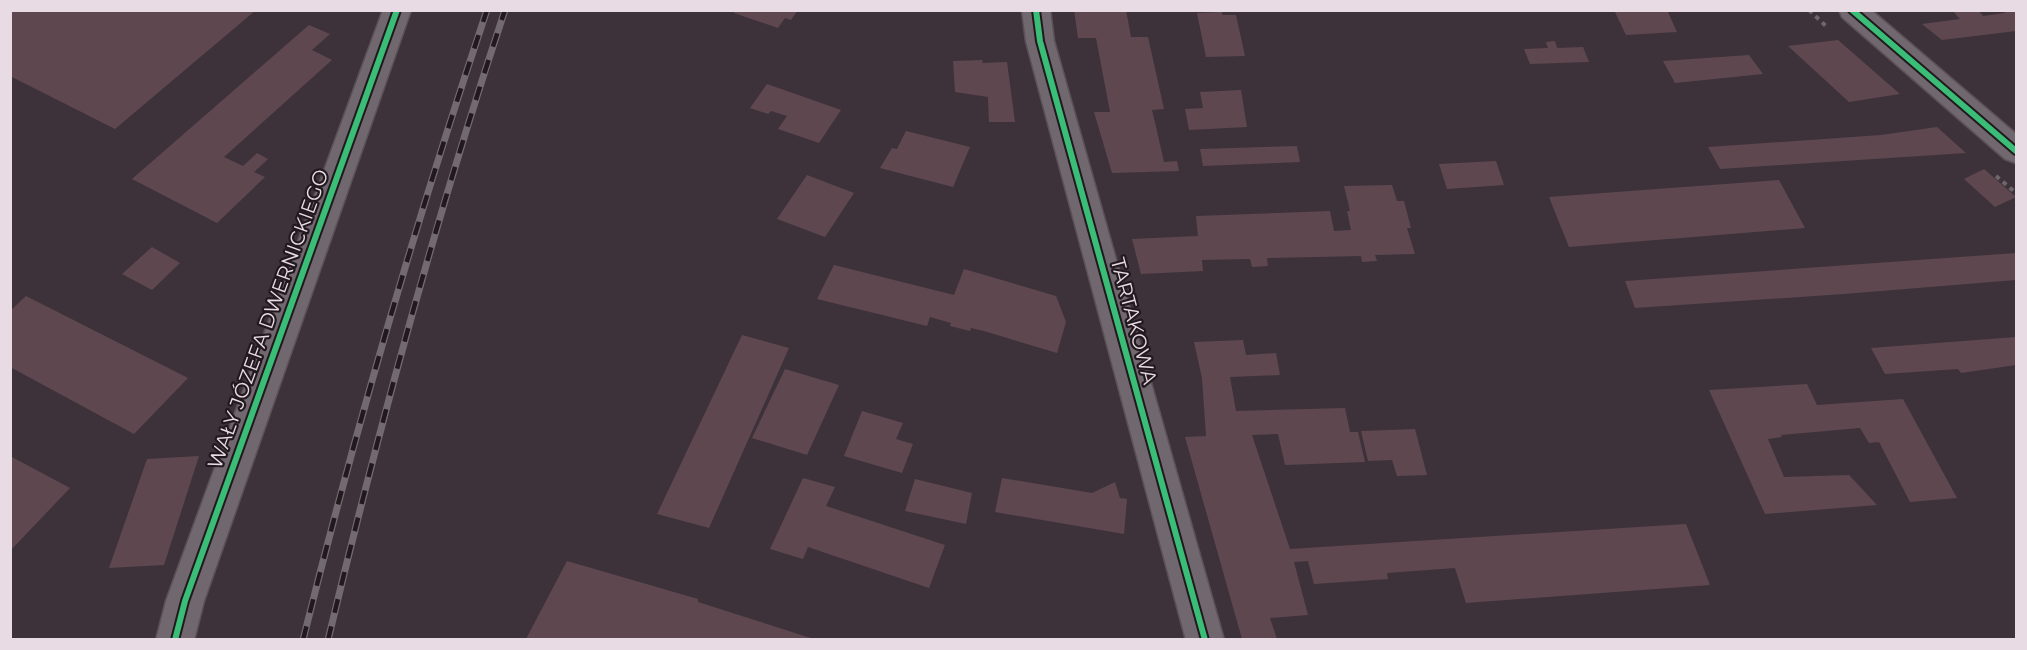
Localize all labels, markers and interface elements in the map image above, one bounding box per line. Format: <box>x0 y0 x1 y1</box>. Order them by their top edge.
street label: WAŁY JÓZEFA DWERNICKIEGO <box>203 166 333 472</box>
street label: TARTAKOWA <box>1106 255 1163 388</box>

